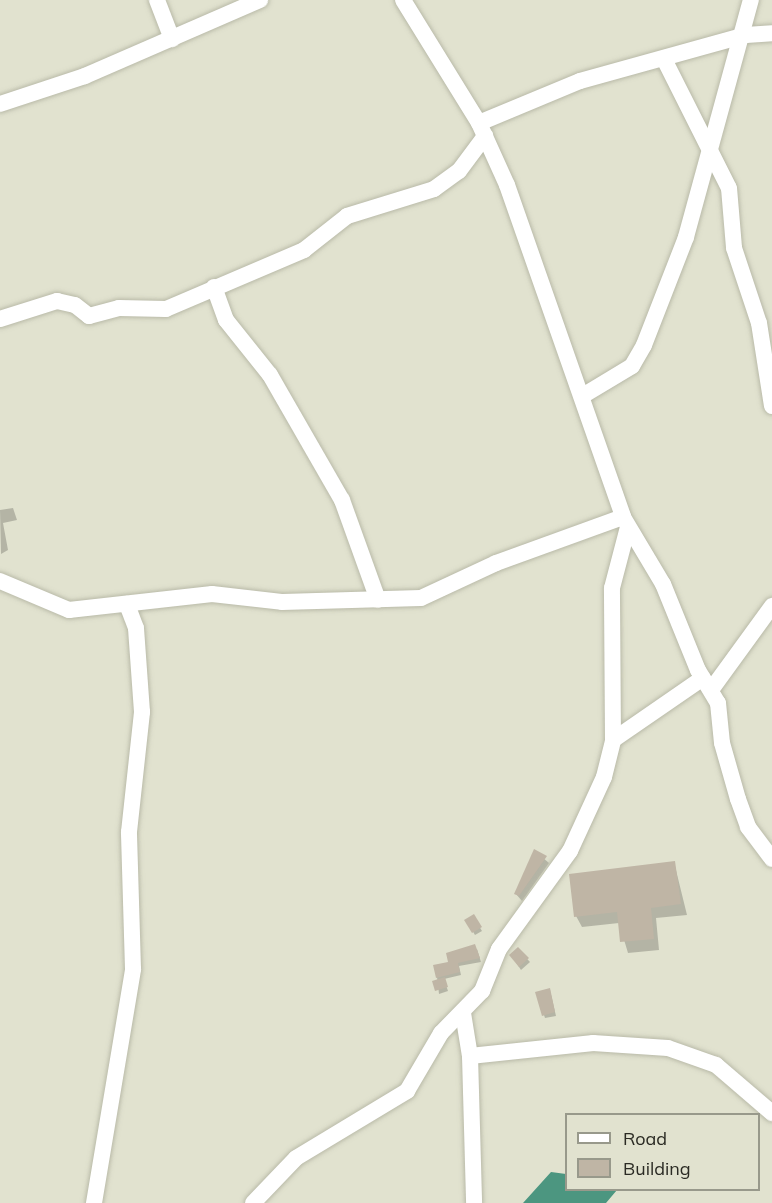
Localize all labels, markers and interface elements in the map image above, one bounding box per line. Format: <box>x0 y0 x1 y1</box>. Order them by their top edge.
legend <box>565 1113 760 1191</box>
text: Road <box>623 1127 667 1150</box>
text: Building <box>623 1157 691 1180</box>

